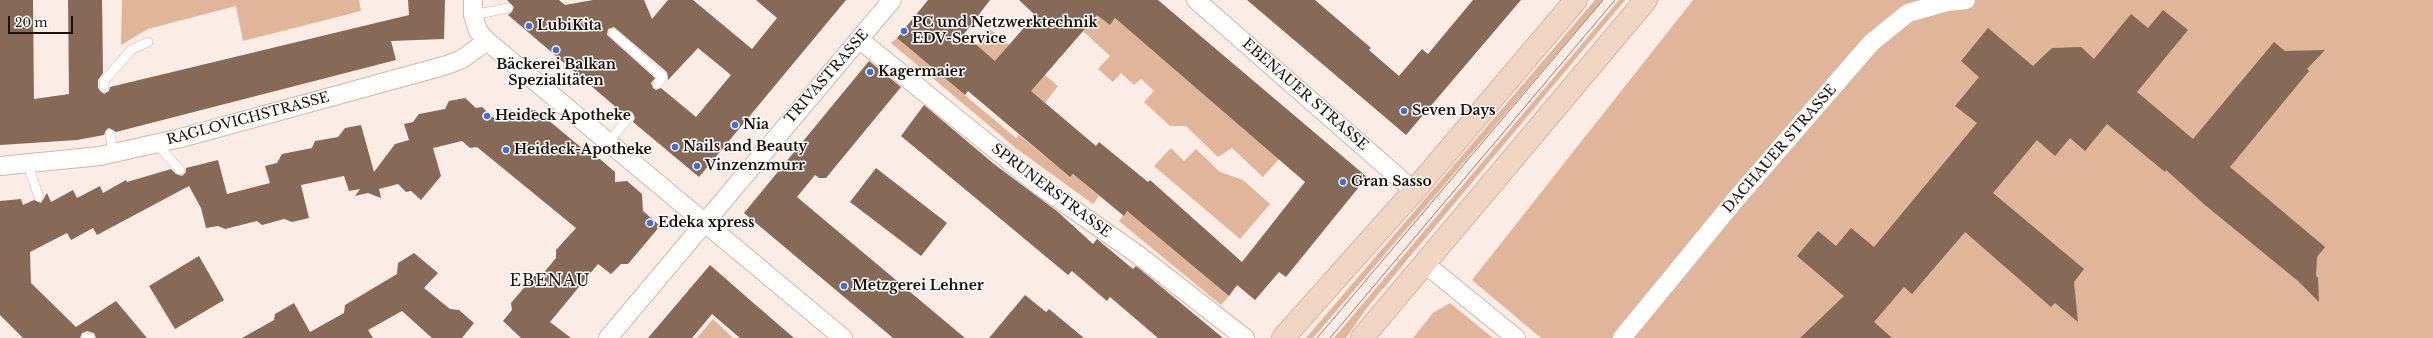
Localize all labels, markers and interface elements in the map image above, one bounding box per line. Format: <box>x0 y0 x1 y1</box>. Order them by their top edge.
scale bar <box>10 8 75 34</box>
text: 20 m <box>15 15 47 30</box>
place label: PC und Netzwerktechnik EDV-Service <box>912 15 1098 48</box>
place label: LubiKita <box>537 18 602 34</box>
marker: LubiKita <box>524 21 534 31</box>
marker: PC und Netzwerktechnik EDV-Service <box>899 26 909 36</box>
street label: TRIVASTRASSE <box>782 27 872 127</box>
street label: EBENAUER STRASSE <box>1239 36 1371 154</box>
marker: Bäckerei Balkan Spezialitäten <box>551 45 561 55</box>
place label: Bäckerei Balkan Spezialitäten <box>496 57 616 90</box>
place label: Kagermaier <box>878 64 965 80</box>
marker: Kagermaier <box>865 67 875 77</box>
street label: DACHAUER STRASSE <box>1720 81 1840 217</box>
street label: RAGLOVICHSTRASSE <box>165 89 331 149</box>
place label: Seven Days <box>1412 103 1496 119</box>
marker: Seven Days <box>1399 106 1409 116</box>
place label: Heideck Apotheke <box>495 108 631 124</box>
marker: Heideck Apotheke <box>482 111 492 121</box>
place label: Nia <box>743 117 769 133</box>
marker: Nia <box>730 120 740 130</box>
place label: Nails and Beauty <box>683 139 807 155</box>
street label: SPRUNERSTRASSE <box>988 141 1114 241</box>
place label: Heideck-Apotheke <box>514 142 652 158</box>
marker: Nails and Beauty <box>670 142 680 152</box>
marker: Heideck-Apotheke <box>501 145 511 155</box>
place label: Vinzenzmurr <box>705 158 805 174</box>
marker: Vinzenzmurr <box>692 161 702 171</box>
place label: Gran Sasso <box>1351 174 1432 190</box>
marker: Gran Sasso <box>1338 177 1348 187</box>
place label: Edeka xpress <box>658 215 755 231</box>
marker: Edeka xpress <box>645 218 655 228</box>
district label: EBENAU <box>509 271 591 291</box>
place label: Metzgerei Lehner <box>852 278 984 294</box>
marker: Metzgerei Lehner <box>839 281 849 291</box>

